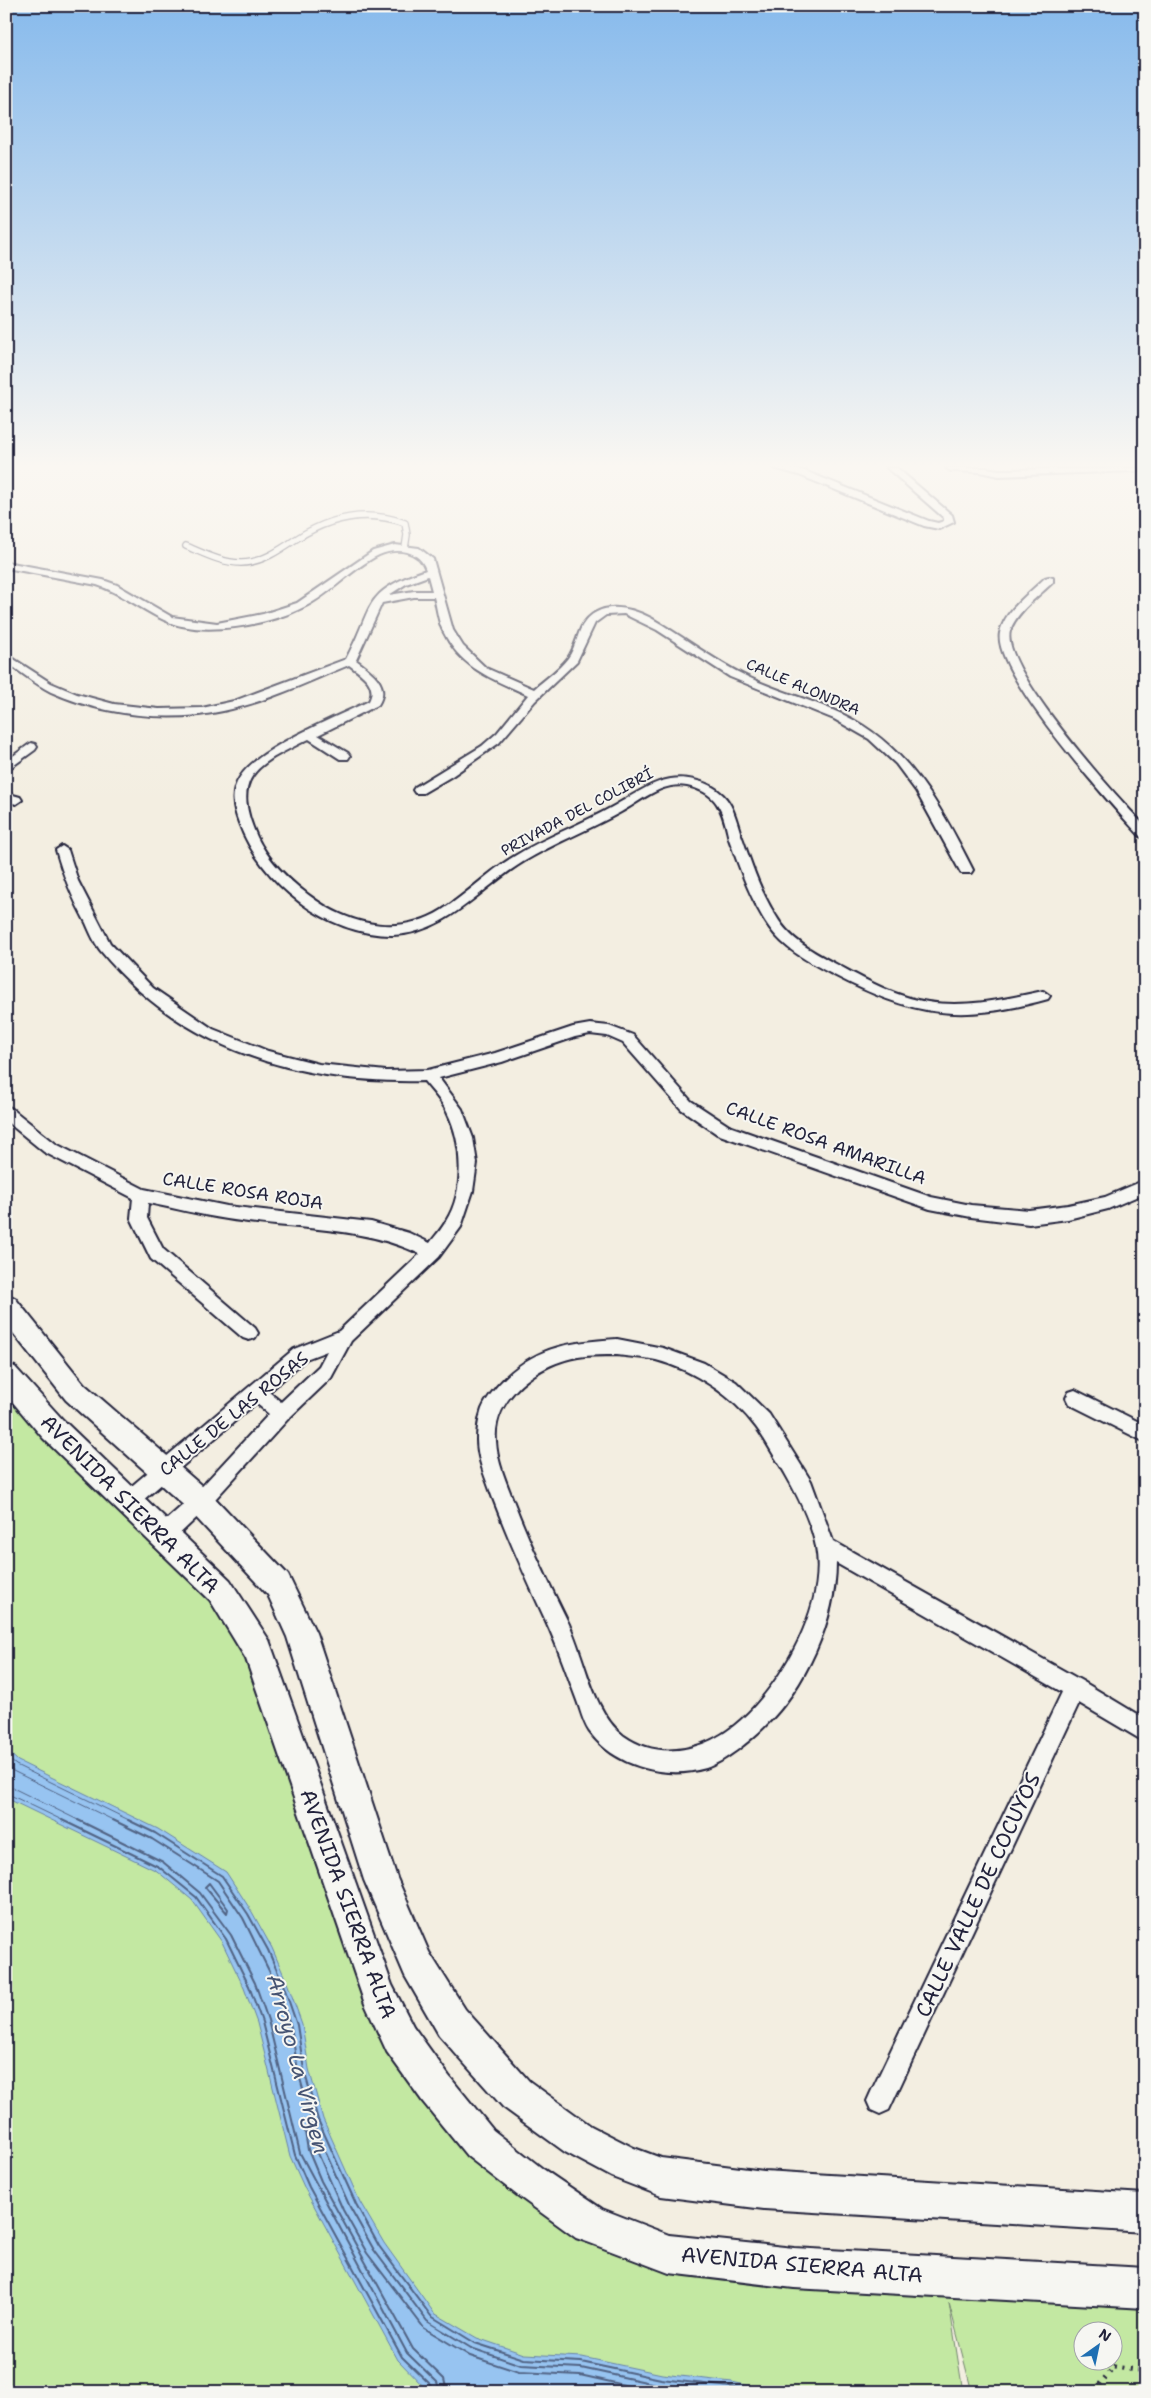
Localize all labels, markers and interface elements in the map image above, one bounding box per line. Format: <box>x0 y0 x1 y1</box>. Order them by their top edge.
street label: CALLE ALONDRA <box>743 654 863 720</box>
street label: PRIVADA DEL COLIBRÍ <box>497 762 657 861</box>
street label: CALLE ROSA AMARILLA <box>723 1096 929 1190</box>
street label: CALLE ROSA ROJA <box>161 1166 325 1216</box>
street label: CALLE DE LAS ROSAS <box>154 1346 314 1482</box>
street label: AVENIDA SIERRA ALTA <box>34 1408 226 1600</box>
street label: CALLE VALLE DE COCUYOS <box>909 1768 1047 2022</box>
street label: AVENIDA SIERRA ALTA <box>293 1785 403 2023</box>
water label: Arroyo La Virgen <box>260 1971 336 2157</box>
street label: AVENIDA SIERRA ALTA <box>680 2240 924 2290</box>
north arrow <box>1074 2320 1124 2370</box>
text: N <box>1096 2325 1115 2346</box>

